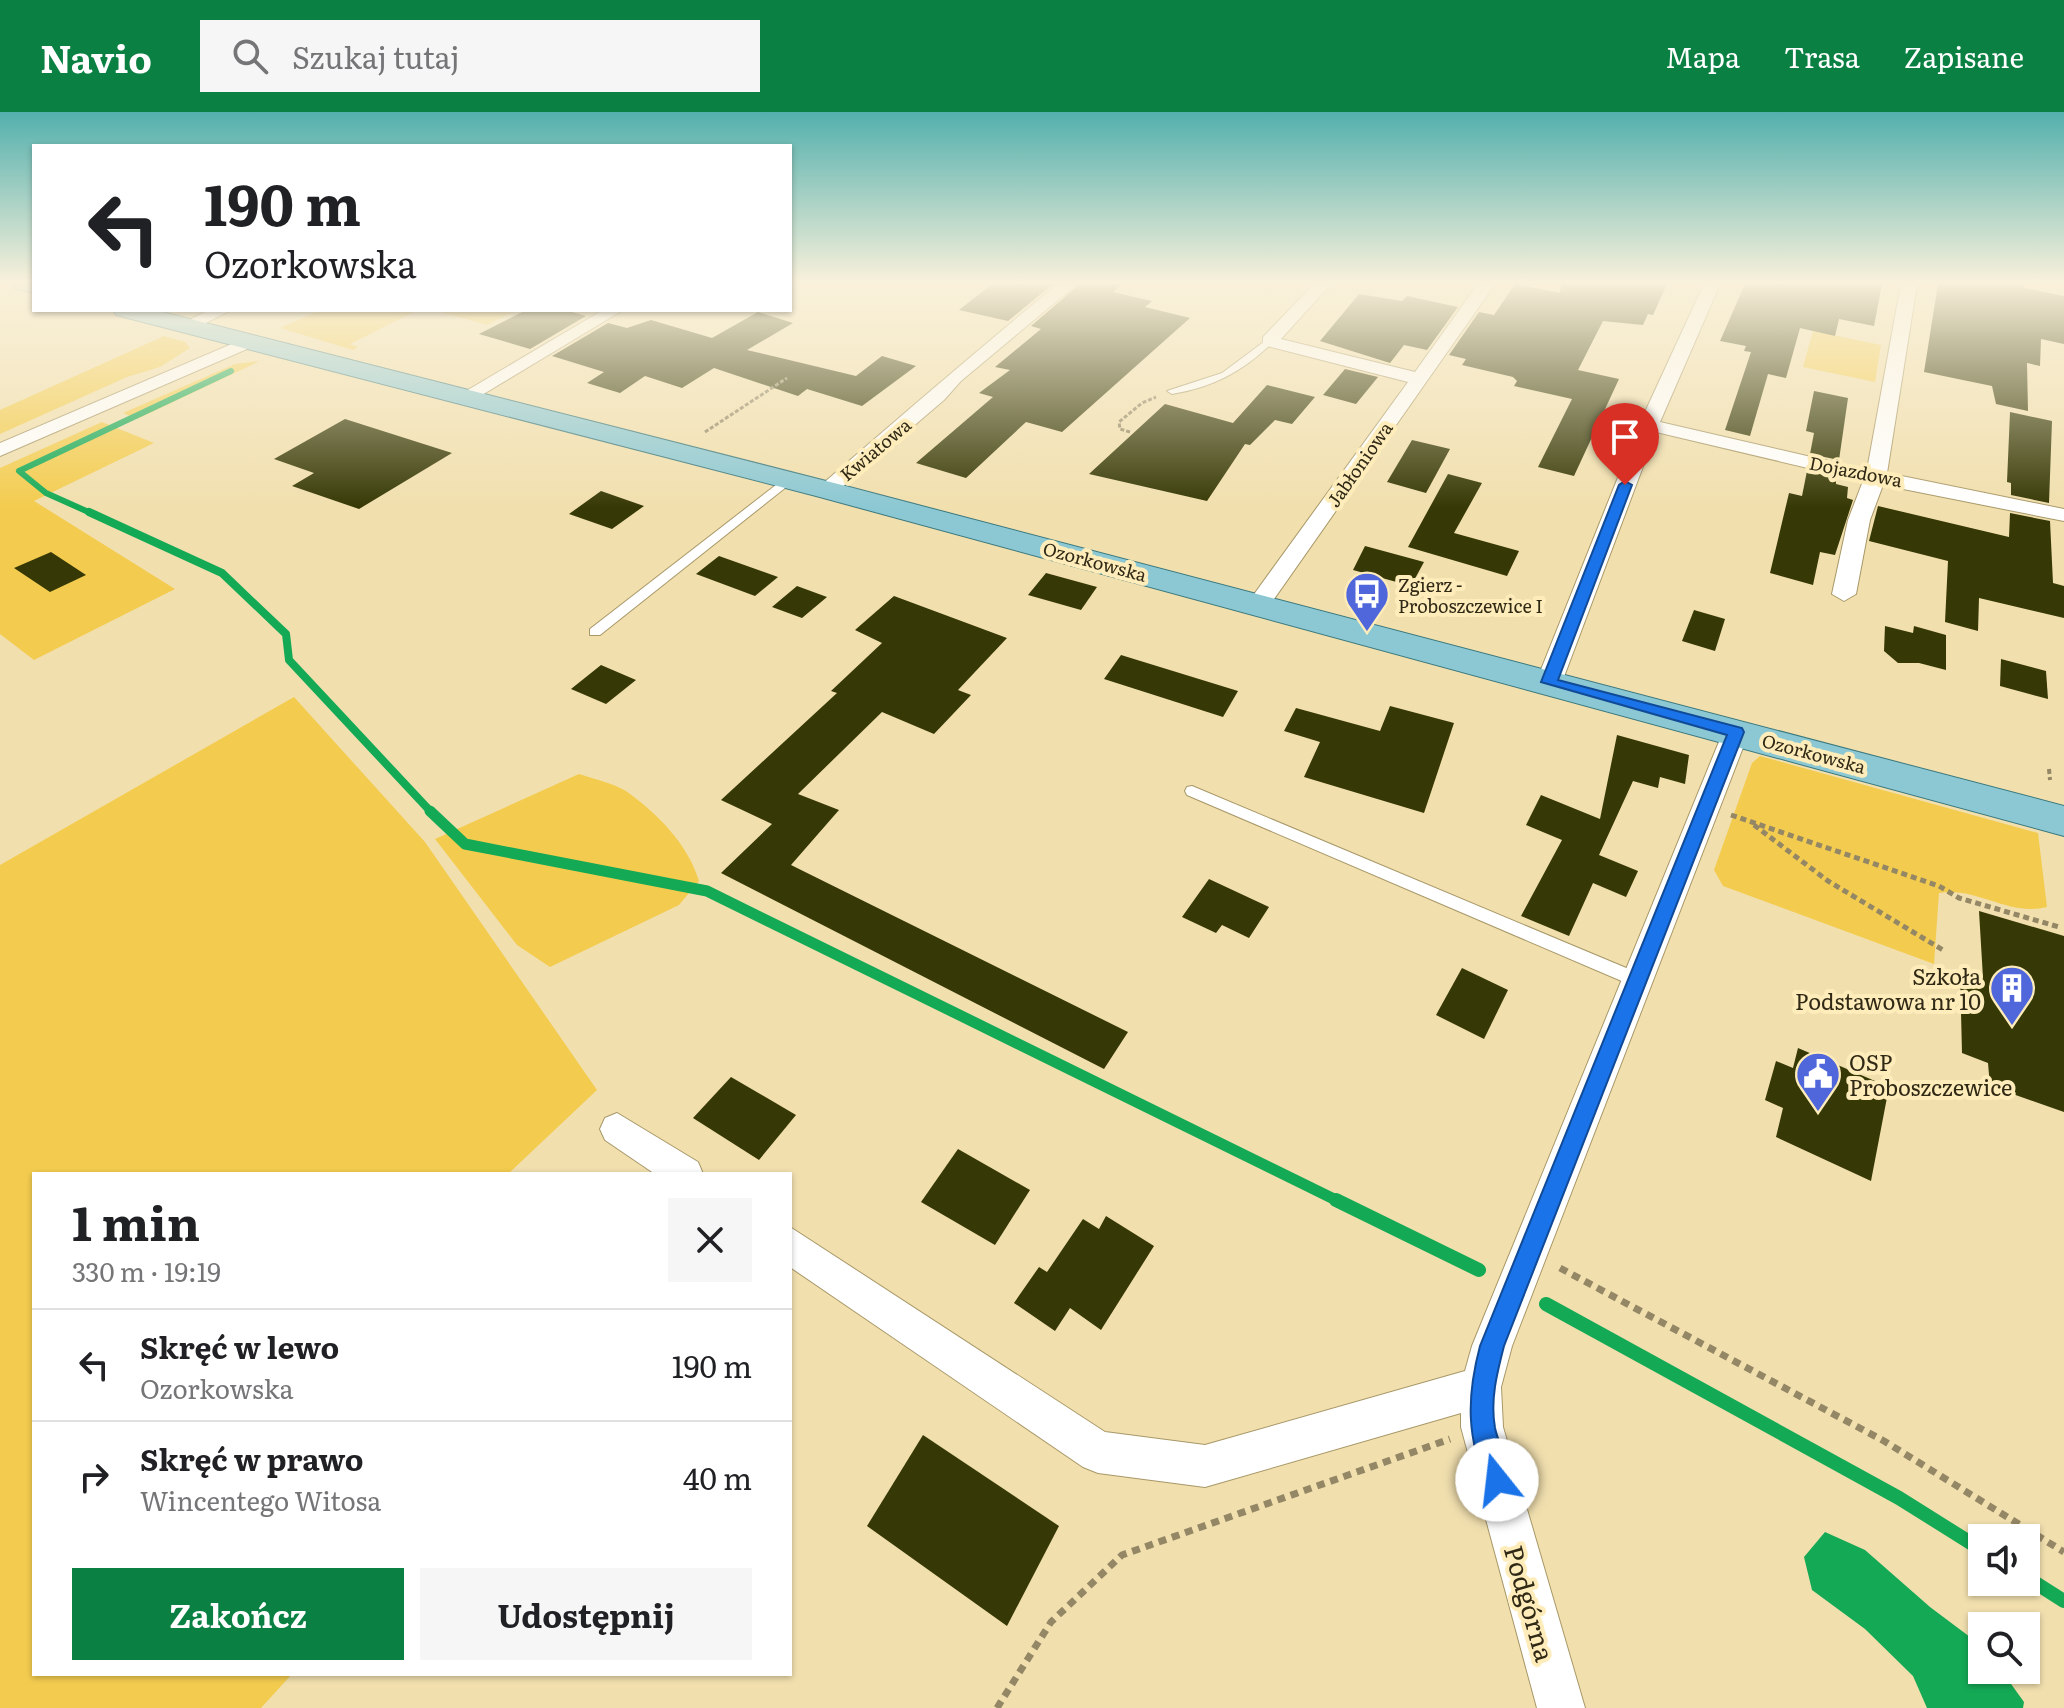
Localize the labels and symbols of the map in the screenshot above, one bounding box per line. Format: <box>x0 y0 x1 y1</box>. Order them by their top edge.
pin <box>1591 403 1659 485</box>
street label: Kwiatowa <box>834 411 917 487</box>
street label: Jabłoniowa <box>1320 416 1399 512</box>
street label: Dojazdowa <box>1807 449 1905 493</box>
street label: Ozorkowska <box>1040 534 1150 588</box>
bus stop icon: Zgierz - Proboszczewice I <box>1343 570 1391 633</box>
place label: Zgierz - Proboszczewice I <box>1398 571 1543 619</box>
street label: Ozorkowska <box>1759 726 1869 780</box>
place label: Szkoła Podstawowa nr 10 <box>1795 959 1981 1017</box>
building icon: Szkoła Podstawowa nr 10 <box>1988 964 2036 1027</box>
place label: OSP Proboszczewice <box>1849 1045 2013 1103</box>
public building icon: OSP Proboszczewice <box>1794 1050 1842 1113</box>
position arrow <box>1455 1438 1539 1522</box>
street label: Podgórna <box>1496 1540 1566 1666</box>

